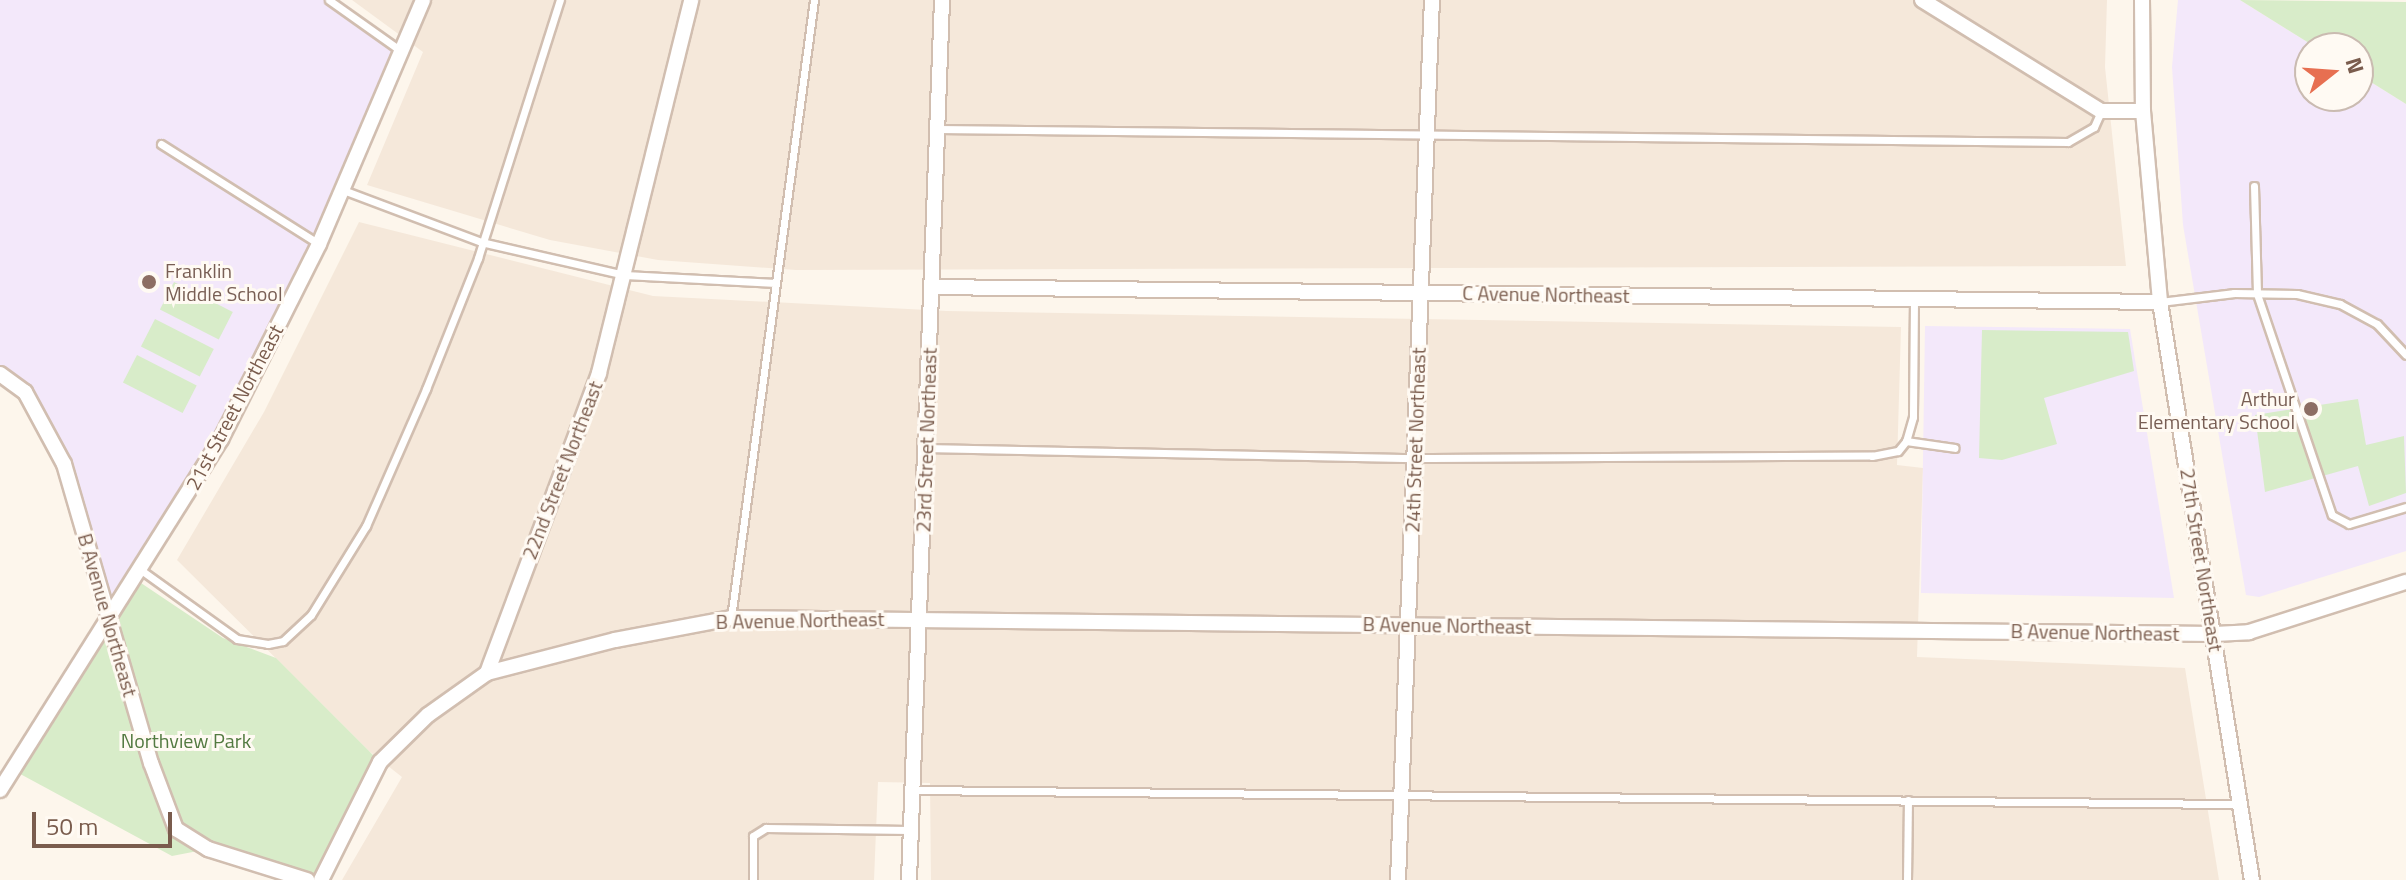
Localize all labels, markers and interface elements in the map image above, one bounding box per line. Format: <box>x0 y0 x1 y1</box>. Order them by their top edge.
north arrow <box>2294 32 2374 112</box>
text: N <box>2337 53 2374 78</box>
place label: Franklin Middle School <box>165 258 282 305</box>
marker: Franklin Middle School <box>140 273 158 291</box>
street label: C Avenue Northeast <box>1462 281 1630 307</box>
street label: 21st Street Northeast <box>180 320 288 494</box>
street label: 23rd Street Northeast <box>911 347 941 533</box>
street label: 24th Street Northeast <box>1400 347 1430 533</box>
street label: 22nd Street Northeast <box>517 377 607 563</box>
place label: Arthur Elementary School <box>2138 386 2295 433</box>
marker: Arthur Elementary School <box>2302 400 2320 418</box>
street label: 27th Street Northeast <box>2176 466 2228 654</box>
street label: B Avenue Northeast <box>73 531 143 699</box>
street label: B Avenue Northeast <box>715 607 885 633</box>
street label: B Avenue Northeast <box>1362 612 1532 638</box>
street label: B Avenue Northeast <box>2010 619 2180 645</box>
park label: Northview Park <box>121 728 251 752</box>
scale bar <box>36 796 176 846</box>
text: 50 m <box>46 808 98 844</box>

